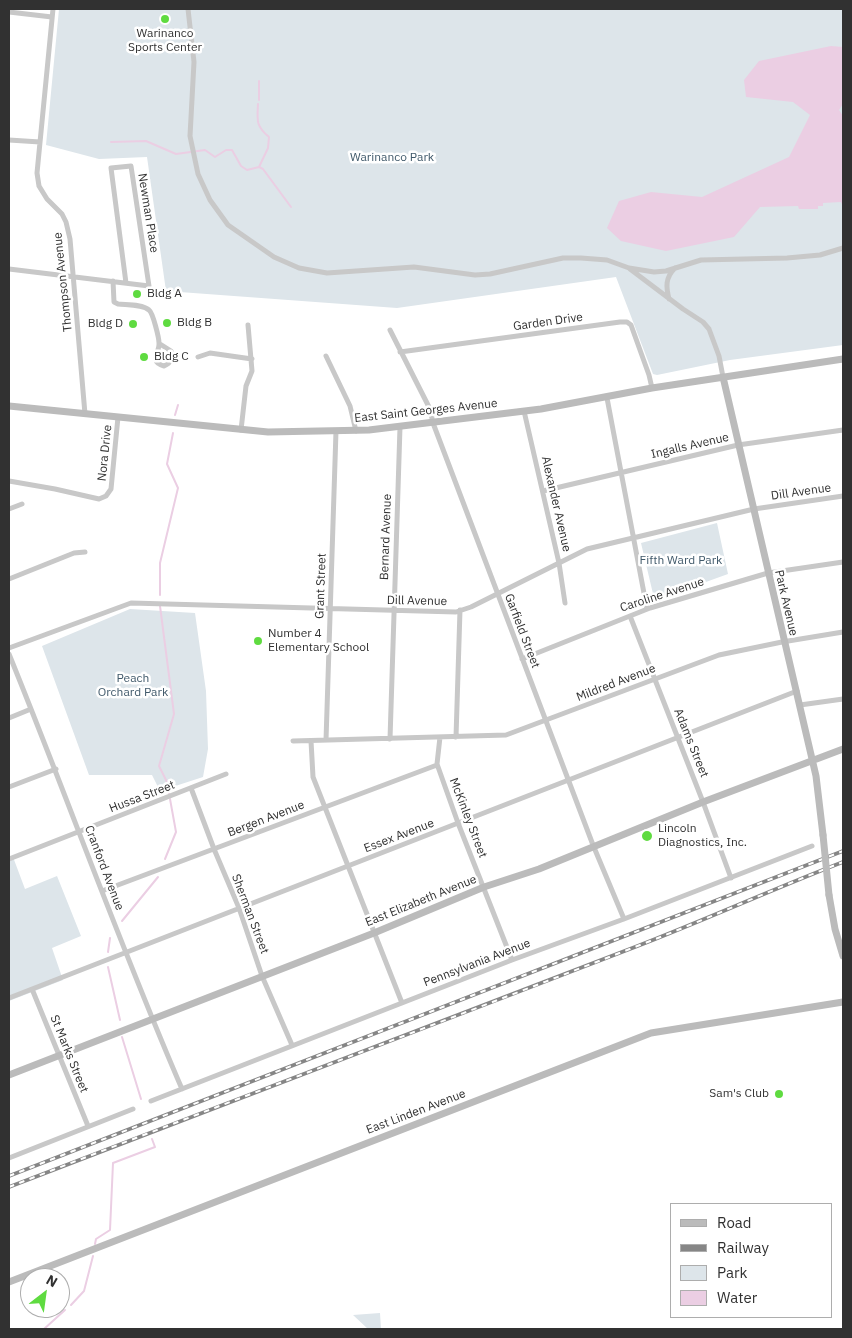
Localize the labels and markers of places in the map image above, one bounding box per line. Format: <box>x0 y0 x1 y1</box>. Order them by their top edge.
marker: Warinanco Sports Center <box>159 13 171 25</box>
place label: Warinanco Sports Center <box>128 27 202 55</box>
place label: Bldg A <box>147 287 182 301</box>
marker: Bldg A <box>131 288 143 300</box>
place label: Bldg B <box>177 316 212 330</box>
place label: Bldg D <box>88 317 123 331</box>
marker: Bldg B <box>161 317 173 329</box>
marker: Bldg D <box>127 318 139 330</box>
place label: Bldg C <box>154 350 189 364</box>
marker: Bldg C <box>138 351 150 363</box>
place label: Number 4 Elementary School <box>268 627 369 655</box>
marker: Number 4 Elementary School <box>252 635 264 647</box>
place label: Lincoln Diagnostics, Inc. <box>658 822 747 850</box>
marker: Lincoln Diagnostics, Inc. <box>640 829 654 843</box>
place label: Sam's Club <box>709 1087 769 1101</box>
marker: Sam's Club <box>773 1088 785 1100</box>

